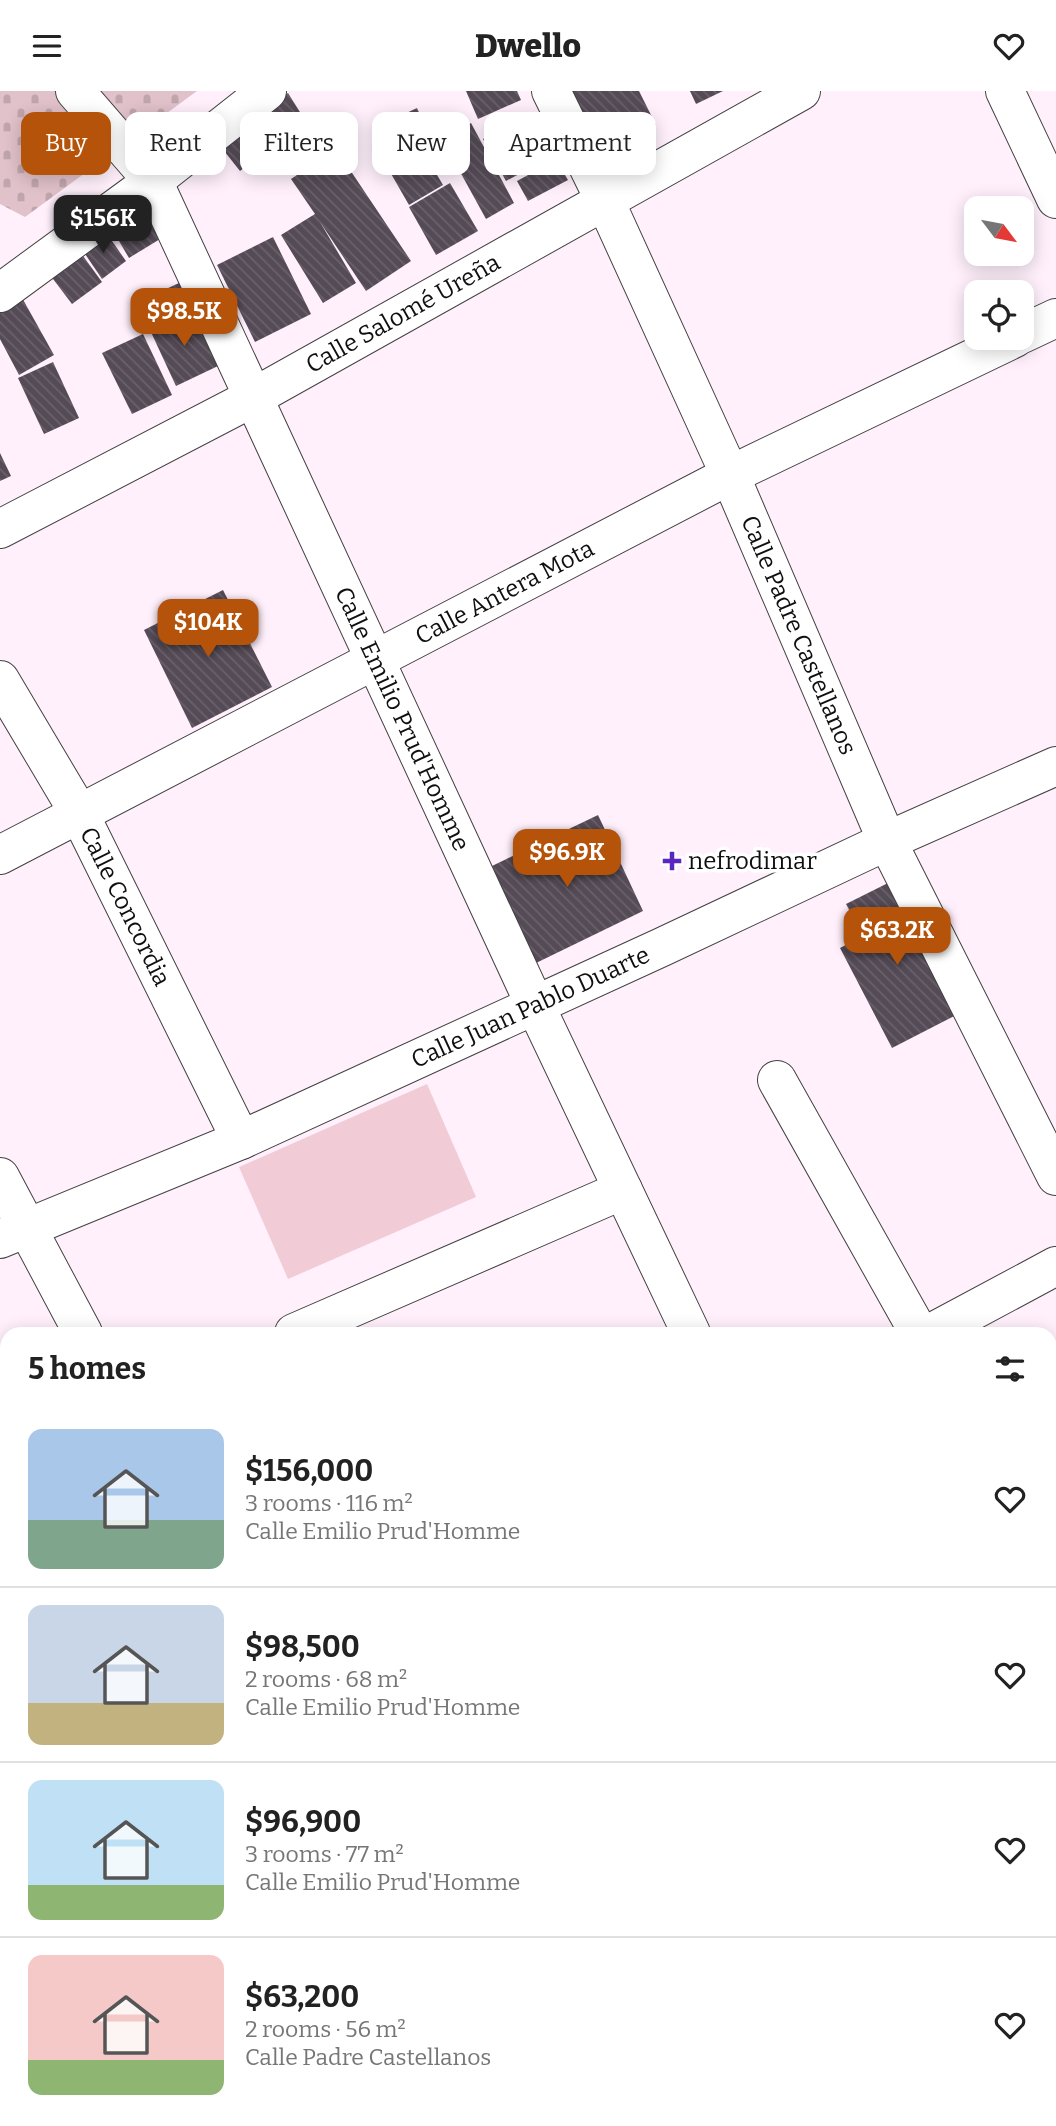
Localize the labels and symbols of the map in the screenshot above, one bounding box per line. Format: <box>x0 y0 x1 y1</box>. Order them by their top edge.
pin: $156K <box>54 195 152 255</box>
north arrow <box>964 196 1034 266</box>
street label: Calle Salomé Ureña <box>301 248 505 379</box>
pin: $98.5K <box>127 289 241 348</box>
street label: Calle Padre Castellanos <box>735 511 862 759</box>
street label: Calle Antera Mota <box>411 534 599 650</box>
street label: Calle Emilio Prud'Homme <box>329 583 476 855</box>
pin: $104K <box>159 599 257 659</box>
street label: Calle Concordia <box>74 822 176 991</box>
pin: $96.9K <box>510 829 624 889</box>
place label: nefrodimar <box>688 847 817 875</box>
marker: nefrodimar <box>662 851 682 871</box>
pin: $63.2K <box>840 907 954 967</box>
street label: Calle Juan Pablo Duarte <box>407 941 654 1074</box>

